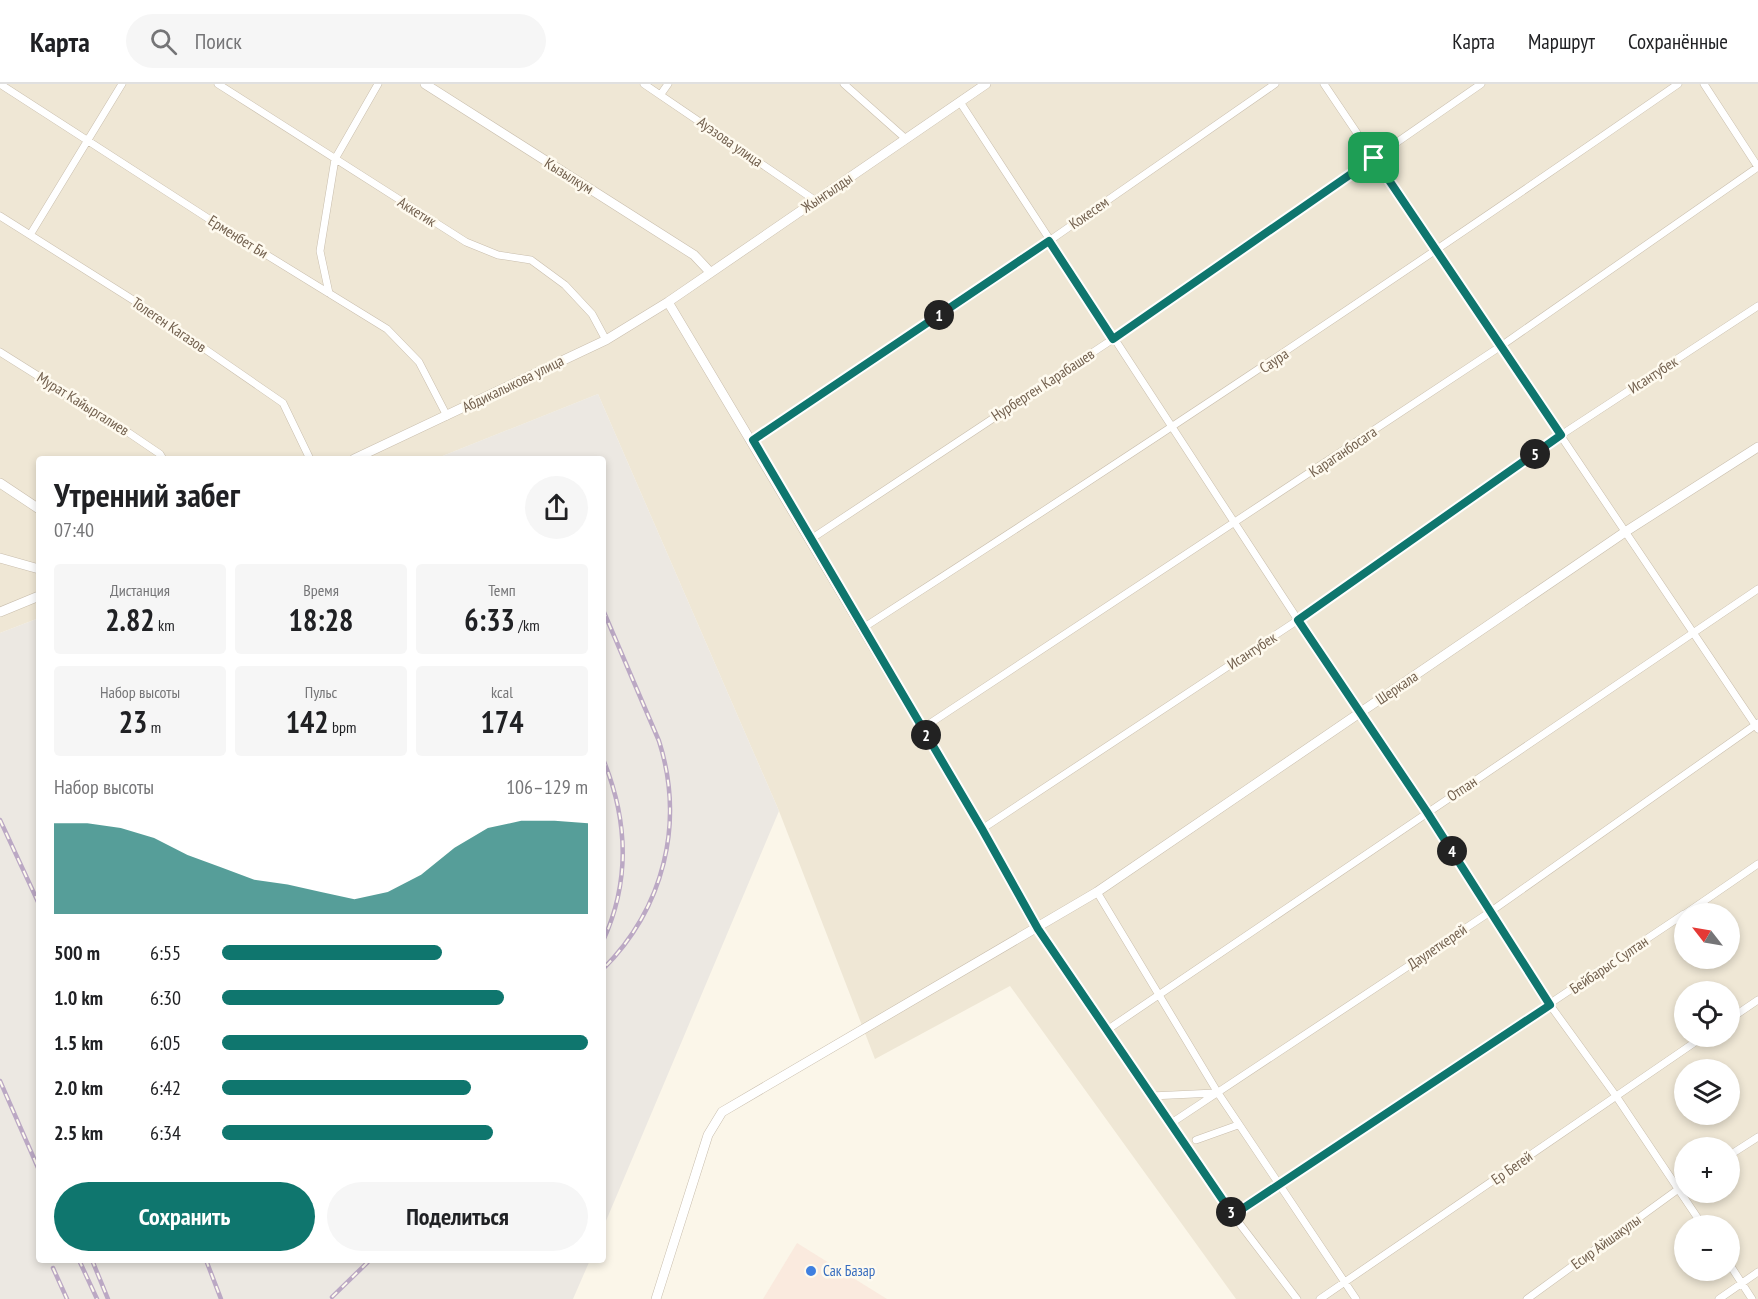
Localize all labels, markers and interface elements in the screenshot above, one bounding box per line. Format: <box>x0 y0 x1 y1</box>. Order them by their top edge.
search box <box>126 14 546 68</box>
text: Карта <box>30 23 90 60</box>
icon: search <box>147 25 180 58</box>
text: Поиск <box>195 27 242 55</box>
text: Карта <box>1452 28 1495 55</box>
text: Маршрут <box>1528 28 1595 55</box>
text: Сохранённые <box>1628 28 1728 55</box>
street label: Ауэзова улица <box>694 112 767 171</box>
pin <box>1348 132 1399 183</box>
icon: arrive <box>1357 141 1390 174</box>
street label: Кызылкум <box>541 153 597 198</box>
street label: Жынгылды <box>797 169 856 217</box>
street label: Аккетик <box>394 192 440 231</box>
street label: Кокесем <box>1065 192 1112 233</box>
street label: Ерменбет Би <box>205 211 272 262</box>
street label: Толеген Кагазов <box>128 293 210 356</box>
pin: 1 <box>924 300 954 330</box>
text: 1 <box>935 305 943 325</box>
street label: Нурберген Карабашев <box>988 344 1098 425</box>
street label: Саура <box>1256 344 1292 377</box>
street label: Абдикалыкова улица <box>459 351 567 416</box>
street label: Исантубек <box>1625 352 1681 398</box>
street label: Мурат Кайыргалиев <box>34 368 133 440</box>
street label: Караганбосага <box>1305 422 1380 481</box>
pin: 5 <box>1520 439 1550 469</box>
text: 5 <box>1531 444 1539 464</box>
text: Утренний забег <box>54 473 240 516</box>
button: share <box>525 476 588 539</box>
text: 07:40 <box>54 517 94 543</box>
text: Дистанция <box>110 580 170 600</box>
text: Время <box>303 580 339 600</box>
text: Темп <box>488 580 516 600</box>
text: 2.82 <box>105 600 155 639</box>
text: 18:28 <box>289 600 353 639</box>
text: 6:33 <box>464 600 515 639</box>
text: km <box>155 615 175 635</box>
text: /km <box>515 615 540 635</box>
street label: Исантубек <box>1224 628 1280 674</box>
street label: Шеркала <box>1372 667 1422 709</box>
text: Набор высоты <box>100 682 180 702</box>
text: Пульс <box>305 682 337 702</box>
text: kcal <box>491 682 513 702</box>
text: 23 <box>119 702 147 741</box>
text: 142 <box>286 702 329 741</box>
text: 174 <box>480 702 524 741</box>
text: m <box>147 717 161 737</box>
text: bpm <box>329 717 356 737</box>
pin: 2 <box>911 720 941 750</box>
text: 2 <box>922 725 930 745</box>
street label: Отпан <box>1443 772 1480 805</box>
text: Набор высоты <box>54 774 154 800</box>
text: 106–129 m <box>506 774 588 800</box>
pin: 4 <box>1437 836 1467 866</box>
text: 4 <box>1448 841 1456 861</box>
north arrow <box>1674 903 1740 969</box>
map controls <box>1674 903 1740 1281</box>
street label: Даулеткерей <box>1403 920 1470 973</box>
street label: Бейбарыс Султан <box>1566 931 1652 998</box>
text: 500 m <box>54 940 100 966</box>
text: 6:55 <box>150 940 181 966</box>
button: locate <box>1674 981 1740 1047</box>
text: 1.0 km <box>54 985 103 1011</box>
text: 6:30 <box>150 985 181 1011</box>
text: 1.5 km <box>54 1030 103 1056</box>
text: 6:05 <box>150 1030 181 1056</box>
button: layers <box>1674 1059 1740 1125</box>
text: 2.0 km <box>54 1075 103 1101</box>
text: 6:42 <box>150 1075 181 1101</box>
text: 2.5 km <box>54 1120 103 1146</box>
text: 6:34 <box>150 1120 181 1146</box>
button: + <box>1674 1137 1740 1203</box>
street label: Ер Бегей <box>1487 1147 1536 1189</box>
button: Сохранить <box>54 1182 315 1251</box>
button: Поделиться <box>327 1182 588 1251</box>
pin: 3 <box>1216 1197 1246 1227</box>
text: 3 <box>1227 1202 1235 1222</box>
street label: Есир Айшакулы <box>1567 1210 1644 1273</box>
button: − <box>1674 1215 1740 1281</box>
place label: Сак Базар <box>823 1261 875 1280</box>
marker: Сак Базар <box>804 1264 818 1278</box>

